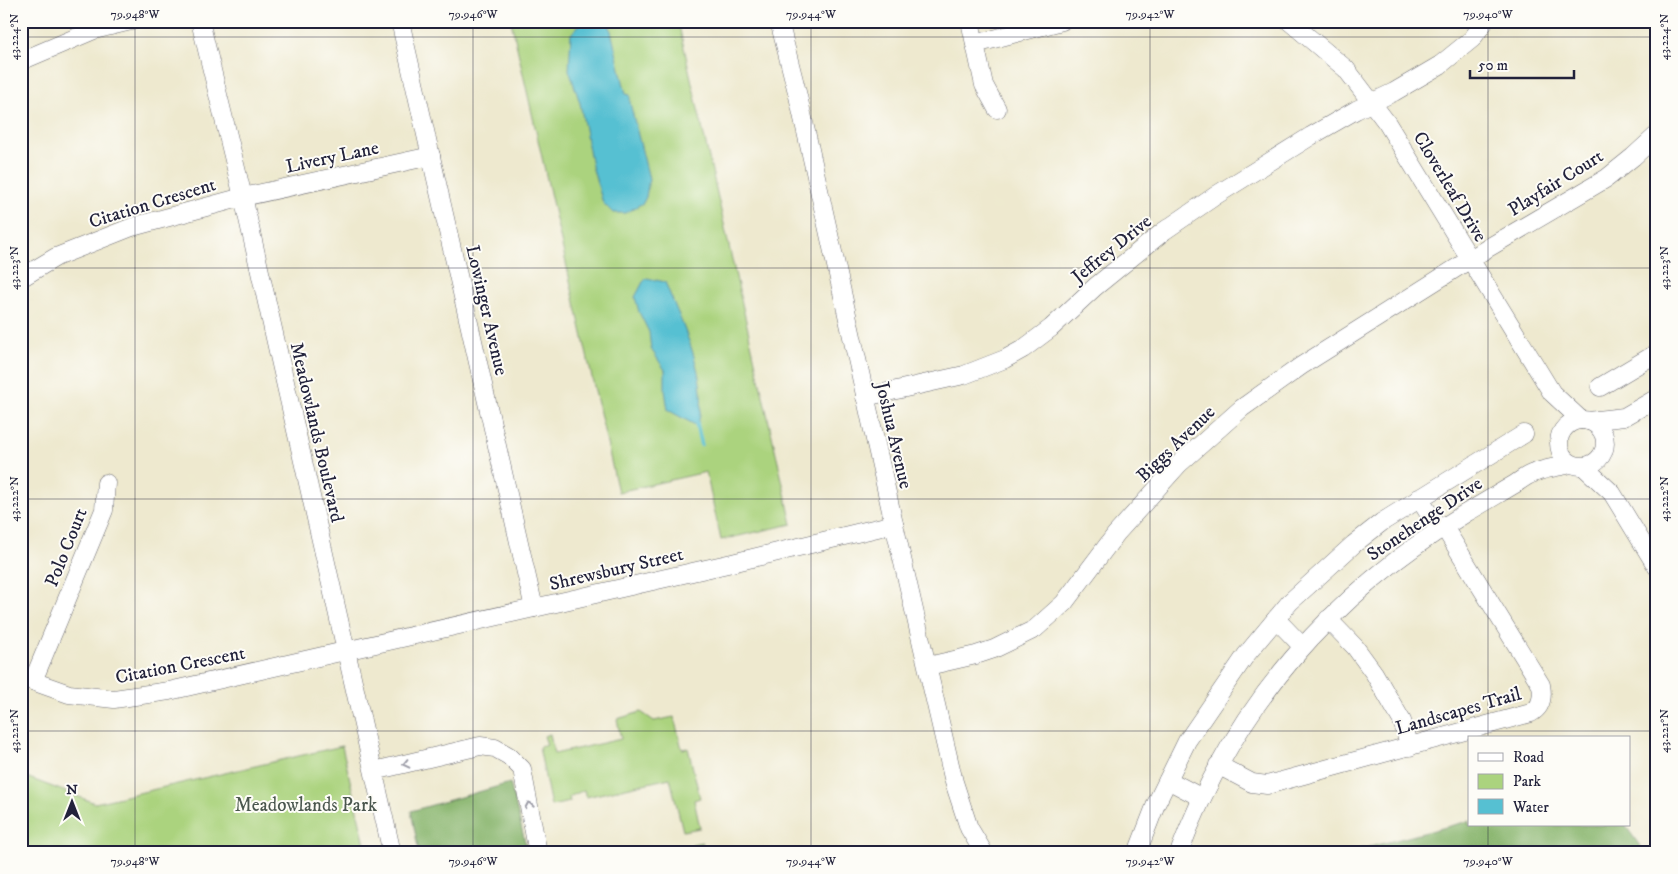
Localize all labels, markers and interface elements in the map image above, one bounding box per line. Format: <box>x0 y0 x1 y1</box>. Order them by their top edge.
text: 79.948°W <box>111 7 160 22</box>
text: 79.946°W <box>448 7 499 22</box>
text: 79.944°W <box>786 7 837 22</box>
text: 79.942°W <box>1126 7 1175 22</box>
text: 79.940°W <box>1463 7 1514 22</box>
text: 43.224°N <box>7 14 22 60</box>
text: 43.224°N <box>1657 14 1672 60</box>
scale bar <box>1470 48 1574 80</box>
text: 50 m <box>1478 56 1508 75</box>
street label: Cloverleaf Drive <box>1408 127 1492 246</box>
street label: Livery Lane <box>284 136 381 179</box>
street label: Playfair Court <box>1504 145 1608 222</box>
street label: Citation Crescent <box>86 173 219 234</box>
street label: Jeffrey Drive <box>1066 210 1157 290</box>
street label: Lowinger Avenue <box>460 243 513 378</box>
text: 43.223°N <box>7 246 22 290</box>
text: 43.223°N <box>1657 246 1672 290</box>
street label: Meadowlands Boulevard <box>285 340 349 525</box>
street label: Joshua Avenue <box>870 378 917 491</box>
street label: Biggs Avenue <box>1132 401 1220 487</box>
street label: Stonehenge Drive <box>1363 472 1487 566</box>
text: 43.222°N <box>7 476 22 522</box>
text: 43.222°N <box>1657 476 1672 522</box>
street label: Polo Court <box>40 505 93 590</box>
street label: Shrewsbury Street <box>547 543 685 596</box>
street label: Citation Crescent <box>114 642 247 689</box>
street label: Landscapes Trail <box>1393 682 1524 740</box>
text: 43.221°N <box>7 709 22 753</box>
text: 43.221°N <box>1657 709 1672 753</box>
legend <box>1468 736 1630 826</box>
text: Road <box>1513 748 1545 767</box>
one-way arrow <box>401 758 410 769</box>
text: Park <box>1513 772 1542 791</box>
north arrow <box>48 776 98 826</box>
text: N <box>66 781 78 799</box>
park label: Meadowlands Park <box>235 794 378 817</box>
text: Water <box>1512 798 1549 817</box>
one-way arrow <box>524 800 534 809</box>
text: 79.948°W <box>111 854 160 869</box>
text: 79.946°W <box>448 854 499 869</box>
text: 79.944°W <box>786 854 837 869</box>
text: 79.942°W <box>1126 854 1175 869</box>
text: 79.940°W <box>1463 854 1514 869</box>

